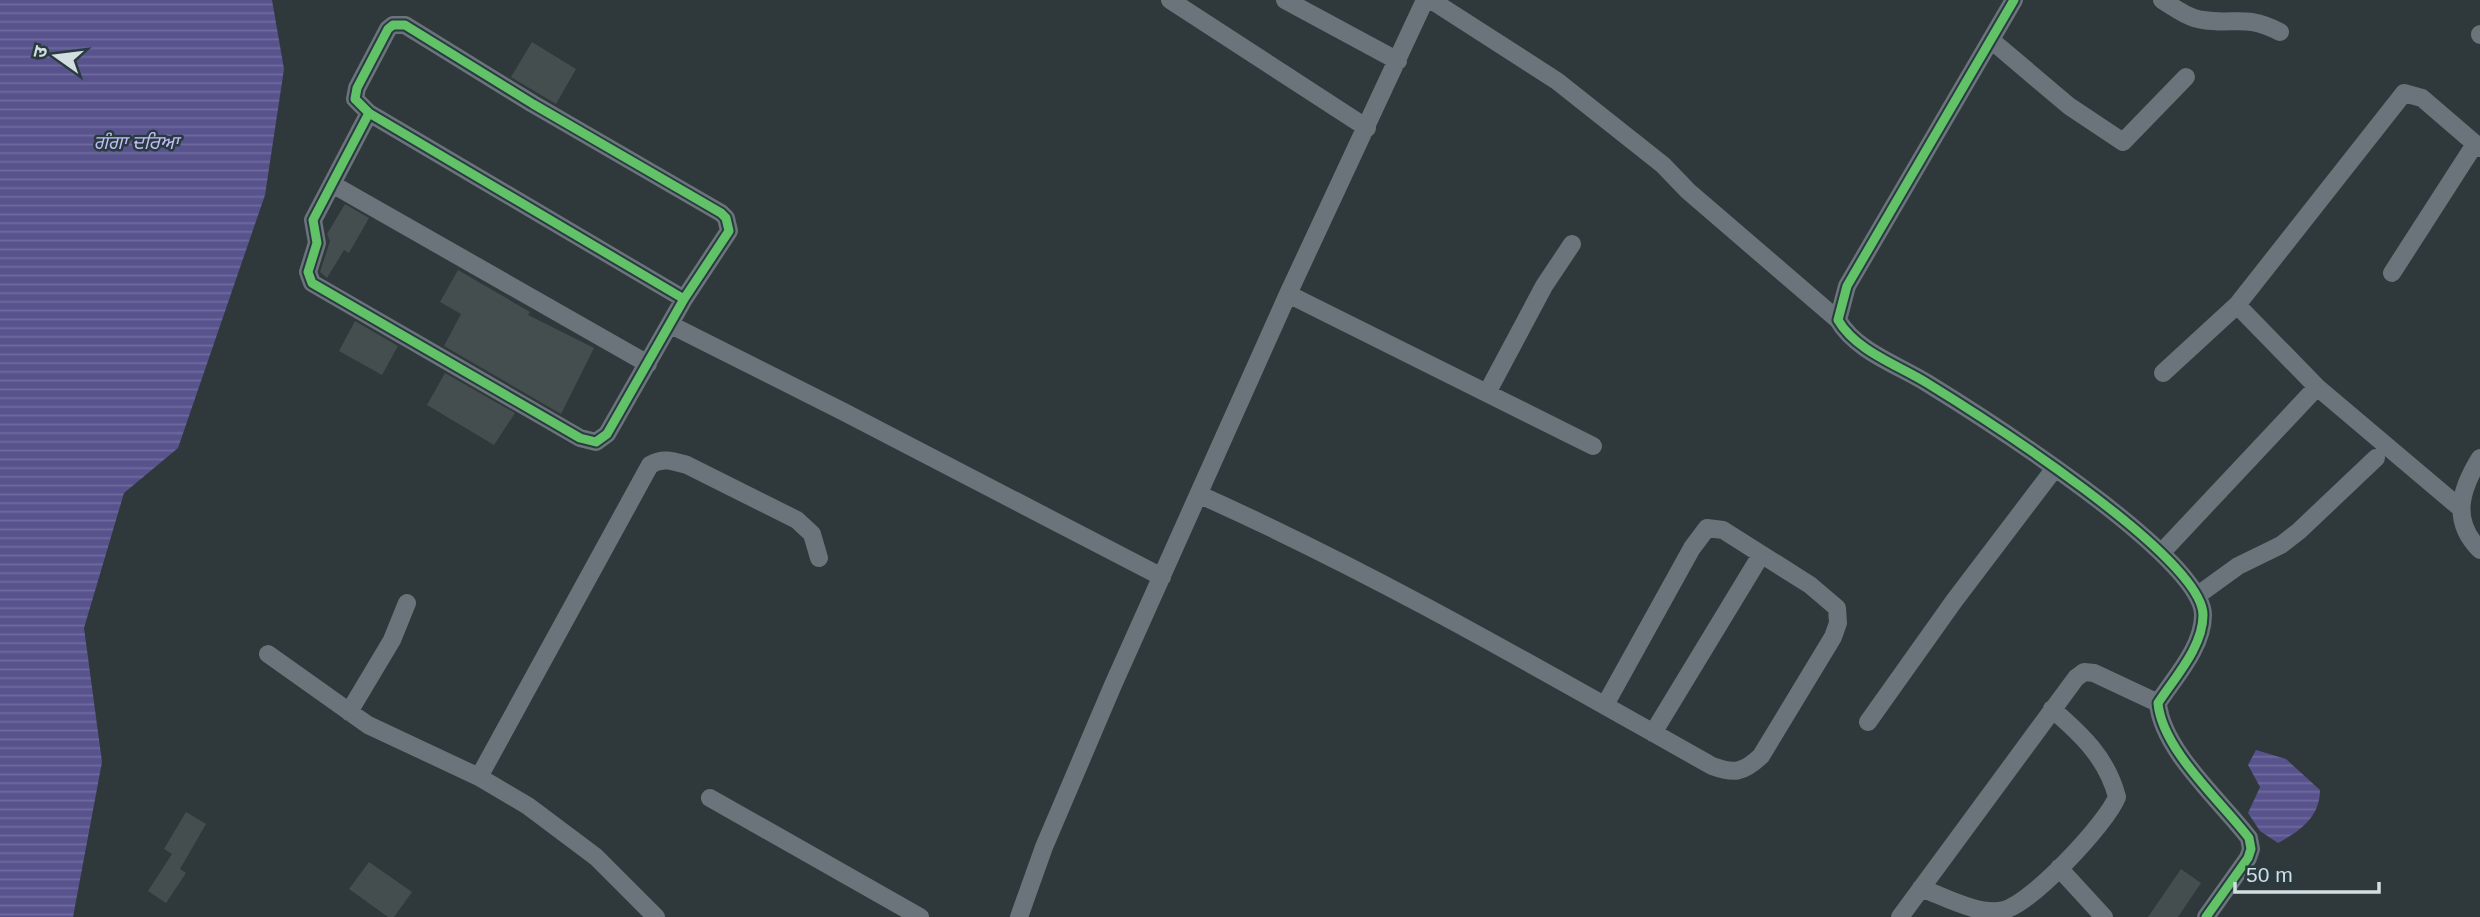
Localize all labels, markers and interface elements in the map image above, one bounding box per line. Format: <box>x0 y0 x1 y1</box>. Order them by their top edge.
north arrow <box>21 21 91 91</box>
text: उ <box>28 43 52 60</box>
water label: ਗੰਗਾ ਦਰਿਆ <box>94 131 182 153</box>
scale bar <box>2235 850 2378 894</box>
text: 50 m <box>2246 863 2293 886</box>

